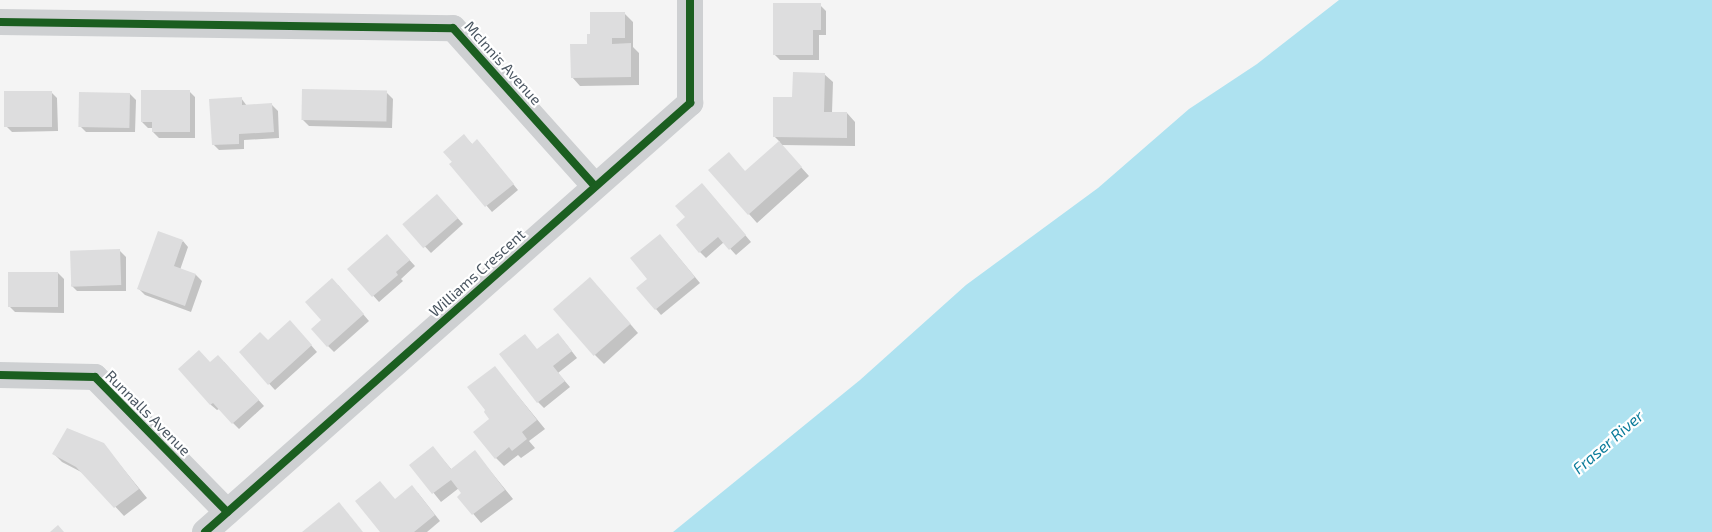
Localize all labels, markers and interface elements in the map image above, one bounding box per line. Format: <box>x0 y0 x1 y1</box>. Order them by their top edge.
street label: McInnis Avenue <box>461 17 545 109</box>
street label: Williams Crescent <box>425 225 529 321</box>
street label: Runnalls Avenue <box>101 366 195 460</box>
water label: Fraser River <box>1569 406 1647 478</box>

